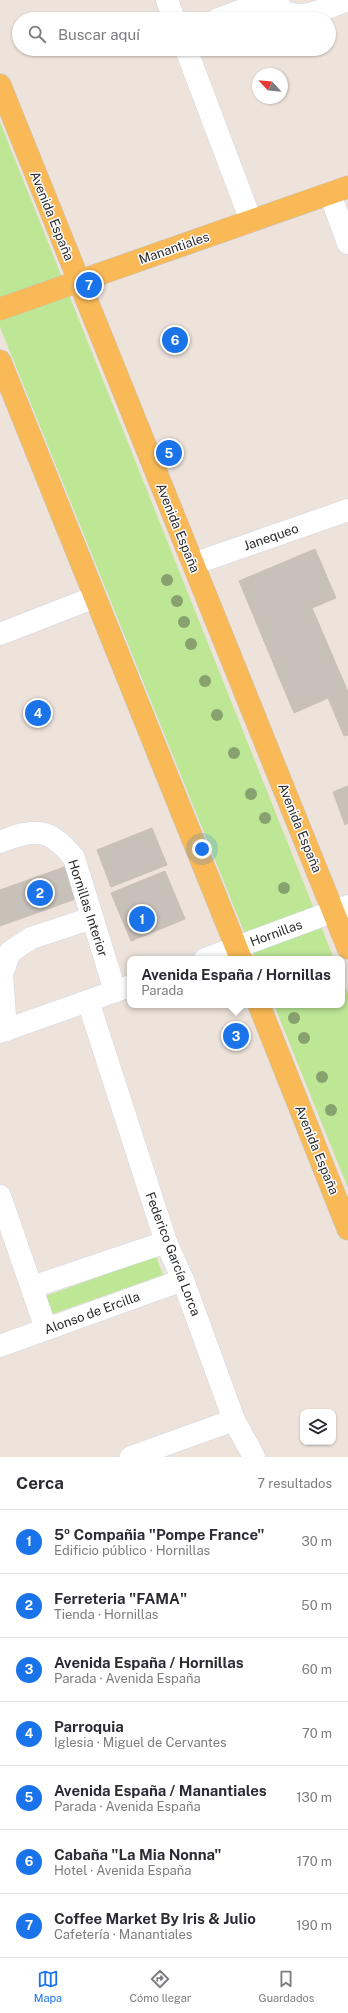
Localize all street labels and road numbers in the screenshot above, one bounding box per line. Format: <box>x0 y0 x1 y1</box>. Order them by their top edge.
street label: Avenida España <box>27 169 77 263</box>
street label: Manantiales <box>137 229 211 267</box>
street label: Avenida España <box>153 481 203 575</box>
street label: Janequeo <box>242 521 300 553</box>
street label: Avenida España <box>275 781 325 875</box>
street label: Hornillas Interior <box>65 857 111 959</box>
street label: Hornillas <box>248 917 304 949</box>
street label: Avenida España <box>292 1103 342 1197</box>
street label: Federico García Lorca <box>142 1190 204 1318</box>
street label: Alonso de Ercilla <box>42 1289 142 1337</box>

